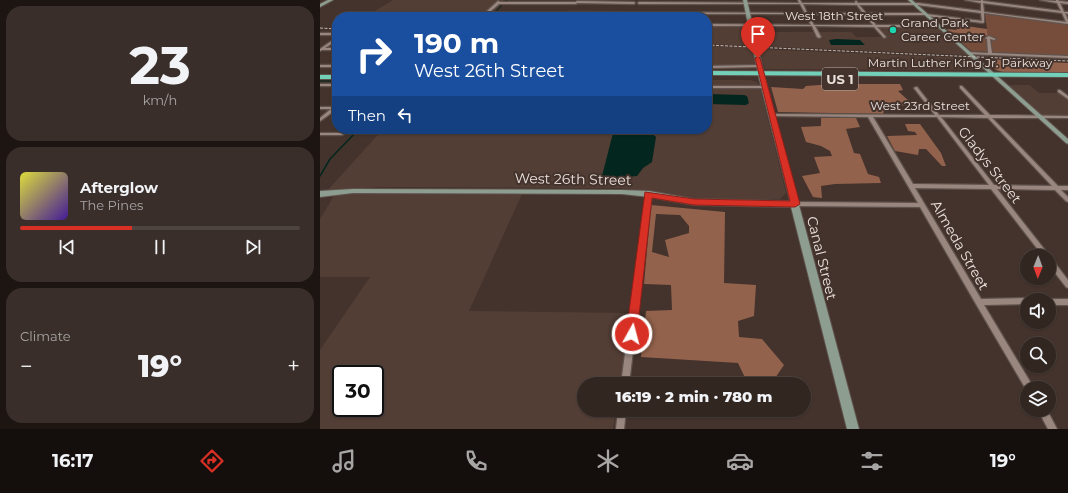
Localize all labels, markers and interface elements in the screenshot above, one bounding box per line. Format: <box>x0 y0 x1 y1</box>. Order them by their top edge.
street label: West 18th Street <box>785 8 883 23</box>
place label: Grand Park Career Center <box>901 15 984 44</box>
pin <box>741 17 775 58</box>
icon: arrive <box>747 23 769 45</box>
marker: Grand Park Career Center <box>888 25 898 35</box>
text: 190 m <box>414 26 499 60</box>
icon: right <box>348 28 400 80</box>
text: 23 <box>129 34 191 97</box>
street label: Martin Luther King Jr. Parkway <box>868 55 1053 70</box>
text: West 26th Street <box>414 60 564 82</box>
road number: US 1 <box>822 68 858 90</box>
text: km/h <box>143 92 177 108</box>
street label: West 23rd Street <box>870 98 970 113</box>
icon: left <box>394 104 416 126</box>
text: Then <box>348 106 386 125</box>
street label: Gladys Street <box>954 123 1026 207</box>
street label: West 26th Street <box>514 169 632 189</box>
text: Afterglow <box>80 178 158 197</box>
text: The Pines <box>80 197 143 213</box>
street label: Almeda Street <box>927 197 993 293</box>
street label: Canal Street <box>803 214 841 302</box>
icon: previous <box>56 236 78 258</box>
icon: pause <box>149 236 171 258</box>
icon: next <box>242 236 264 258</box>
north arrow <box>1020 249 1056 285</box>
map controls <box>1020 249 1056 417</box>
button: sound <box>1020 293 1056 329</box>
position arrow <box>611 313 653 355</box>
text: Climate <box>20 328 71 344</box>
button: search <box>1020 337 1056 373</box>
text: 19° <box>138 348 182 385</box>
text: − <box>20 353 33 380</box>
text: + <box>287 353 300 380</box>
speed limit sign: 30 <box>332 365 384 417</box>
button: layers <box>1020 381 1056 417</box>
text: 16:19 · 2 min · 780 m <box>616 387 772 406</box>
icon: directions <box>198 447 226 475</box>
icon: music <box>330 447 358 475</box>
icon: phone <box>462 447 490 475</box>
icon: climate <box>594 447 622 475</box>
icon: car <box>726 447 754 475</box>
icon: filters <box>858 447 886 475</box>
text: 16:17 <box>52 450 93 472</box>
text: 19° <box>990 450 1016 472</box>

